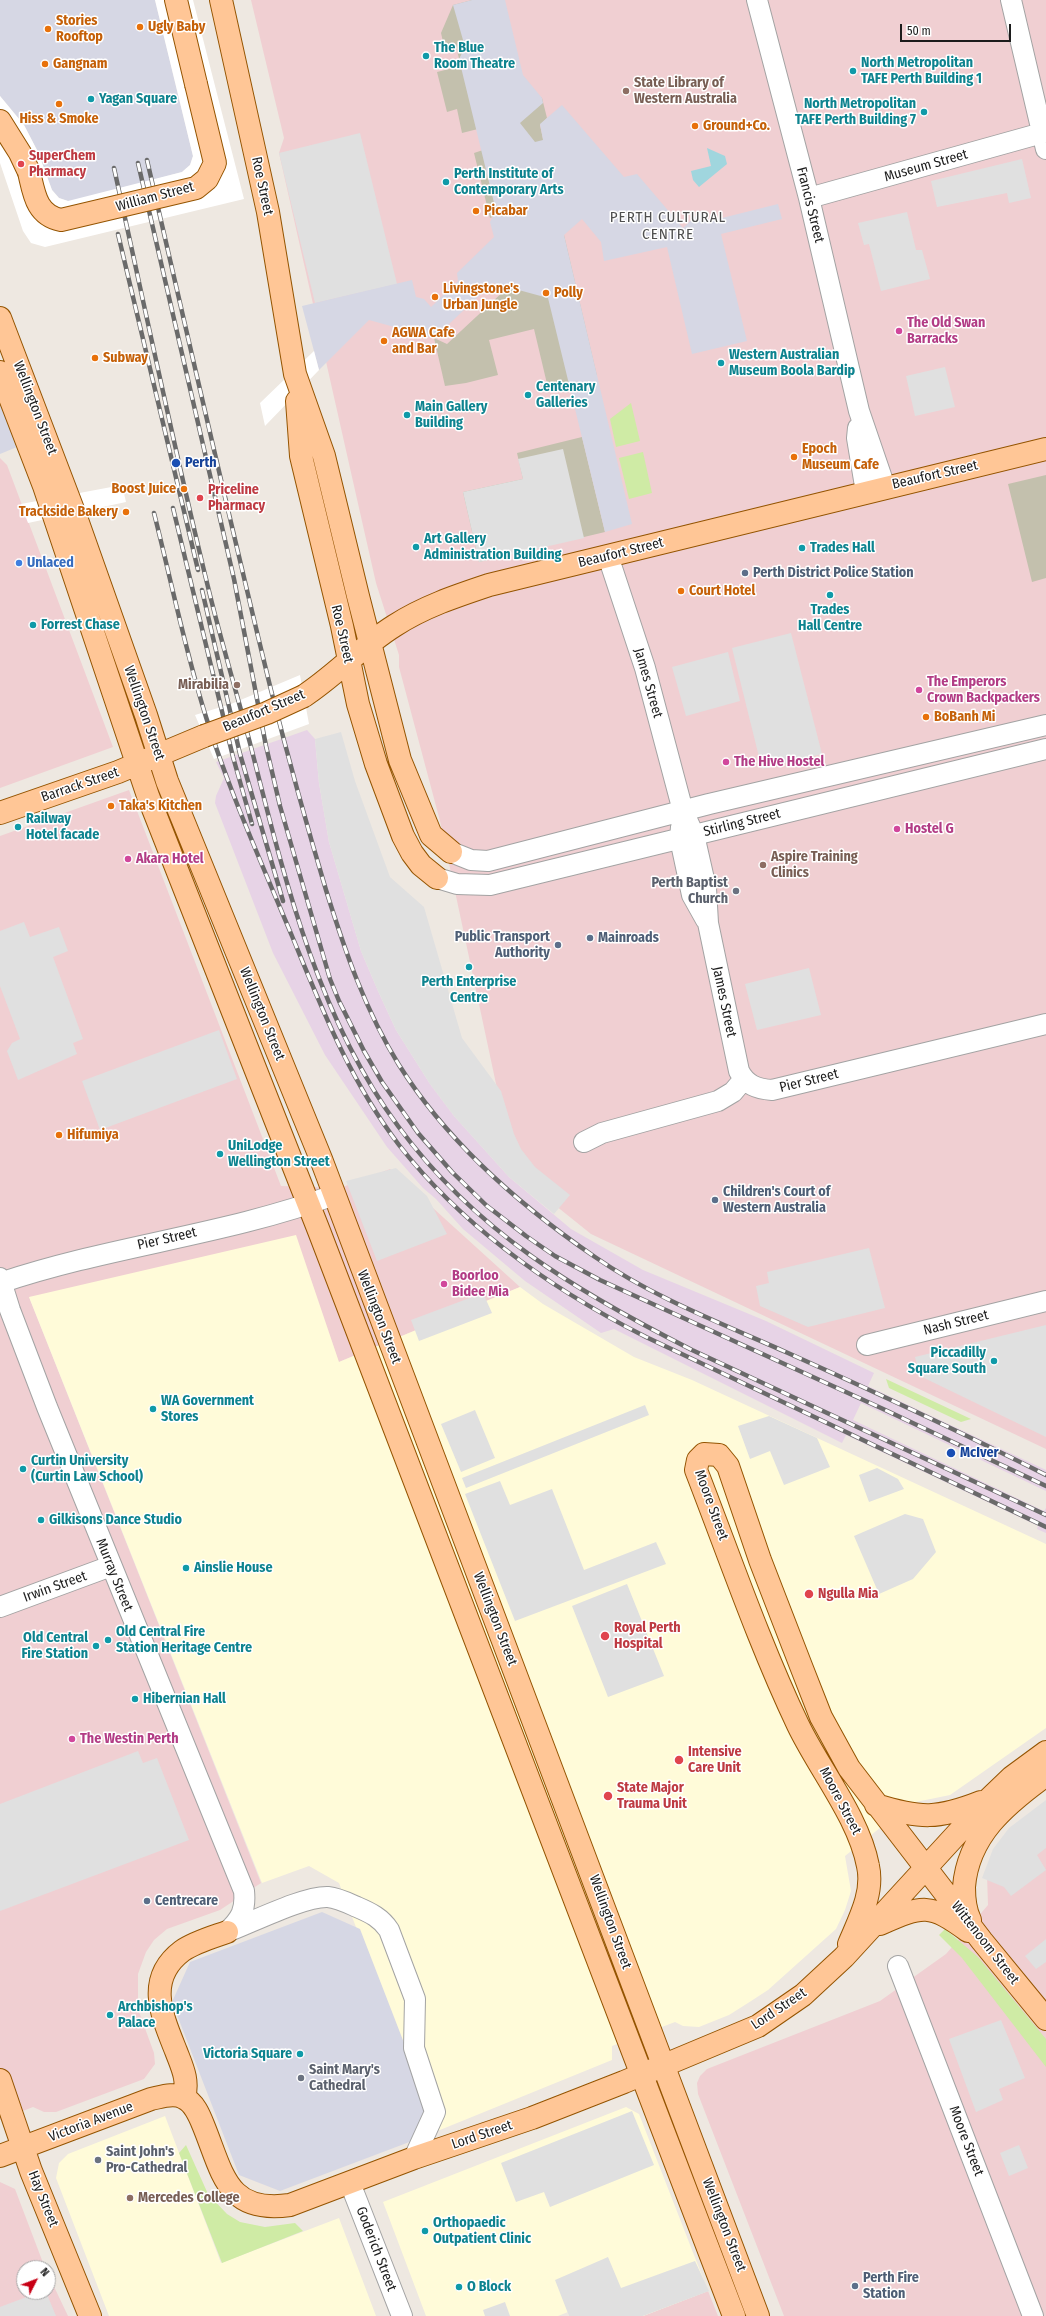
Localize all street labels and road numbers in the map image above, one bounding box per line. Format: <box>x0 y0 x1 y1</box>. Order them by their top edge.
street label: Museum Street <box>882 146 970 186</box>
street label: Roe Street <box>248 155 276 217</box>
street label: Francis Street <box>792 165 828 245</box>
street label: William Street <box>114 178 196 216</box>
street label: Wellington Street <box>9 359 61 457</box>
street label: Beaufort Street <box>891 457 979 493</box>
street label: Beaufort Street <box>577 534 665 572</box>
street label: Roe Street <box>327 603 357 665</box>
street label: James Street <box>630 646 666 720</box>
street label: Wellington Street <box>120 663 168 763</box>
street label: Beaufort Street <box>221 686 307 736</box>
street label: Barrack Street <box>39 764 121 806</box>
street label: Stirling Street <box>702 805 782 841</box>
street label: Wellington Street <box>236 965 288 1063</box>
street label: James Street <box>708 965 740 1039</box>
street label: Pier Street <box>778 1066 840 1096</box>
street label: Pier Street <box>136 1224 198 1254</box>
street label: Wellington Street <box>353 1268 405 1366</box>
street label: Nash Street <box>922 1307 990 1339</box>
street label: Moore Street <box>690 1467 732 1543</box>
street label: Murray Street <box>92 1536 136 1614</box>
street label: Irwin Street <box>21 1568 89 1606</box>
street label: Wellington Street <box>469 1570 521 1668</box>
street label: Moore Street <box>815 1764 865 1838</box>
street label: Wellington Street <box>585 1873 635 1971</box>
street label: Wittenoom Street <box>947 1898 1023 1988</box>
street label: Lord Street <box>748 1984 810 2034</box>
street label: Victoria Avenue <box>46 2098 136 2146</box>
street label: Moore Street <box>945 2104 987 2178</box>
street label: Lord Street <box>449 2117 515 2153</box>
street label: Hay Street <box>24 2168 62 2230</box>
street label: Wellington Street <box>698 2176 750 2274</box>
street label: Goderich Street <box>352 2204 400 2294</box>

